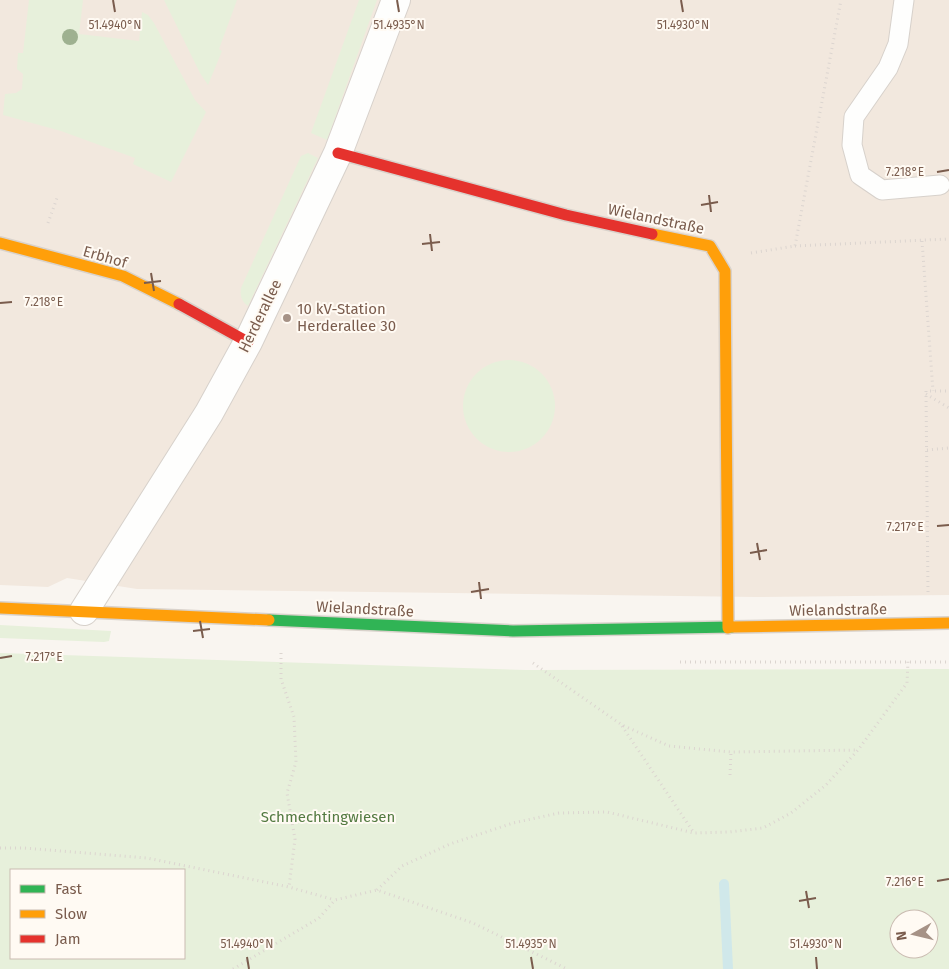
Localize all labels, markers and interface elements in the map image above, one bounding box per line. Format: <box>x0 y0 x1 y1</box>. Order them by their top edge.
text: 51.4940°N <box>89 18 141 32</box>
text: 51.4935°N <box>373 18 425 32</box>
text: 51.4930°N <box>657 18 709 32</box>
text: 7.218°E <box>886 165 924 179</box>
street label: Wielandstraße <box>606 200 706 238</box>
street label: Erbhof <box>81 242 130 272</box>
street label: Herderallee <box>235 276 285 356</box>
text: 7.218°E <box>25 295 63 309</box>
place label: 10 kV-Station Herderallee 30 <box>297 300 396 335</box>
marker: 10 kV-Station Herderallee 30 <box>281 312 293 324</box>
text: 7.217°E <box>886 520 924 534</box>
street label: Wielandstraße <box>316 597 414 621</box>
street label: Wielandstraße <box>789 600 887 620</box>
text: 7.217°E <box>25 650 63 664</box>
park label: Schmechtingwiesen <box>261 808 395 826</box>
legend <box>10 869 185 959</box>
text: 7.216°E <box>886 875 924 889</box>
text: Fast <box>55 880 82 898</box>
text: Slow <box>55 905 87 923</box>
north arrow <box>889 909 939 959</box>
text: Jam <box>55 930 81 948</box>
text: N <box>893 930 911 942</box>
text: 51.4940°N <box>221 937 273 951</box>
text: 51.4935°N <box>505 937 557 951</box>
text: 51.4930°N <box>790 937 842 951</box>

